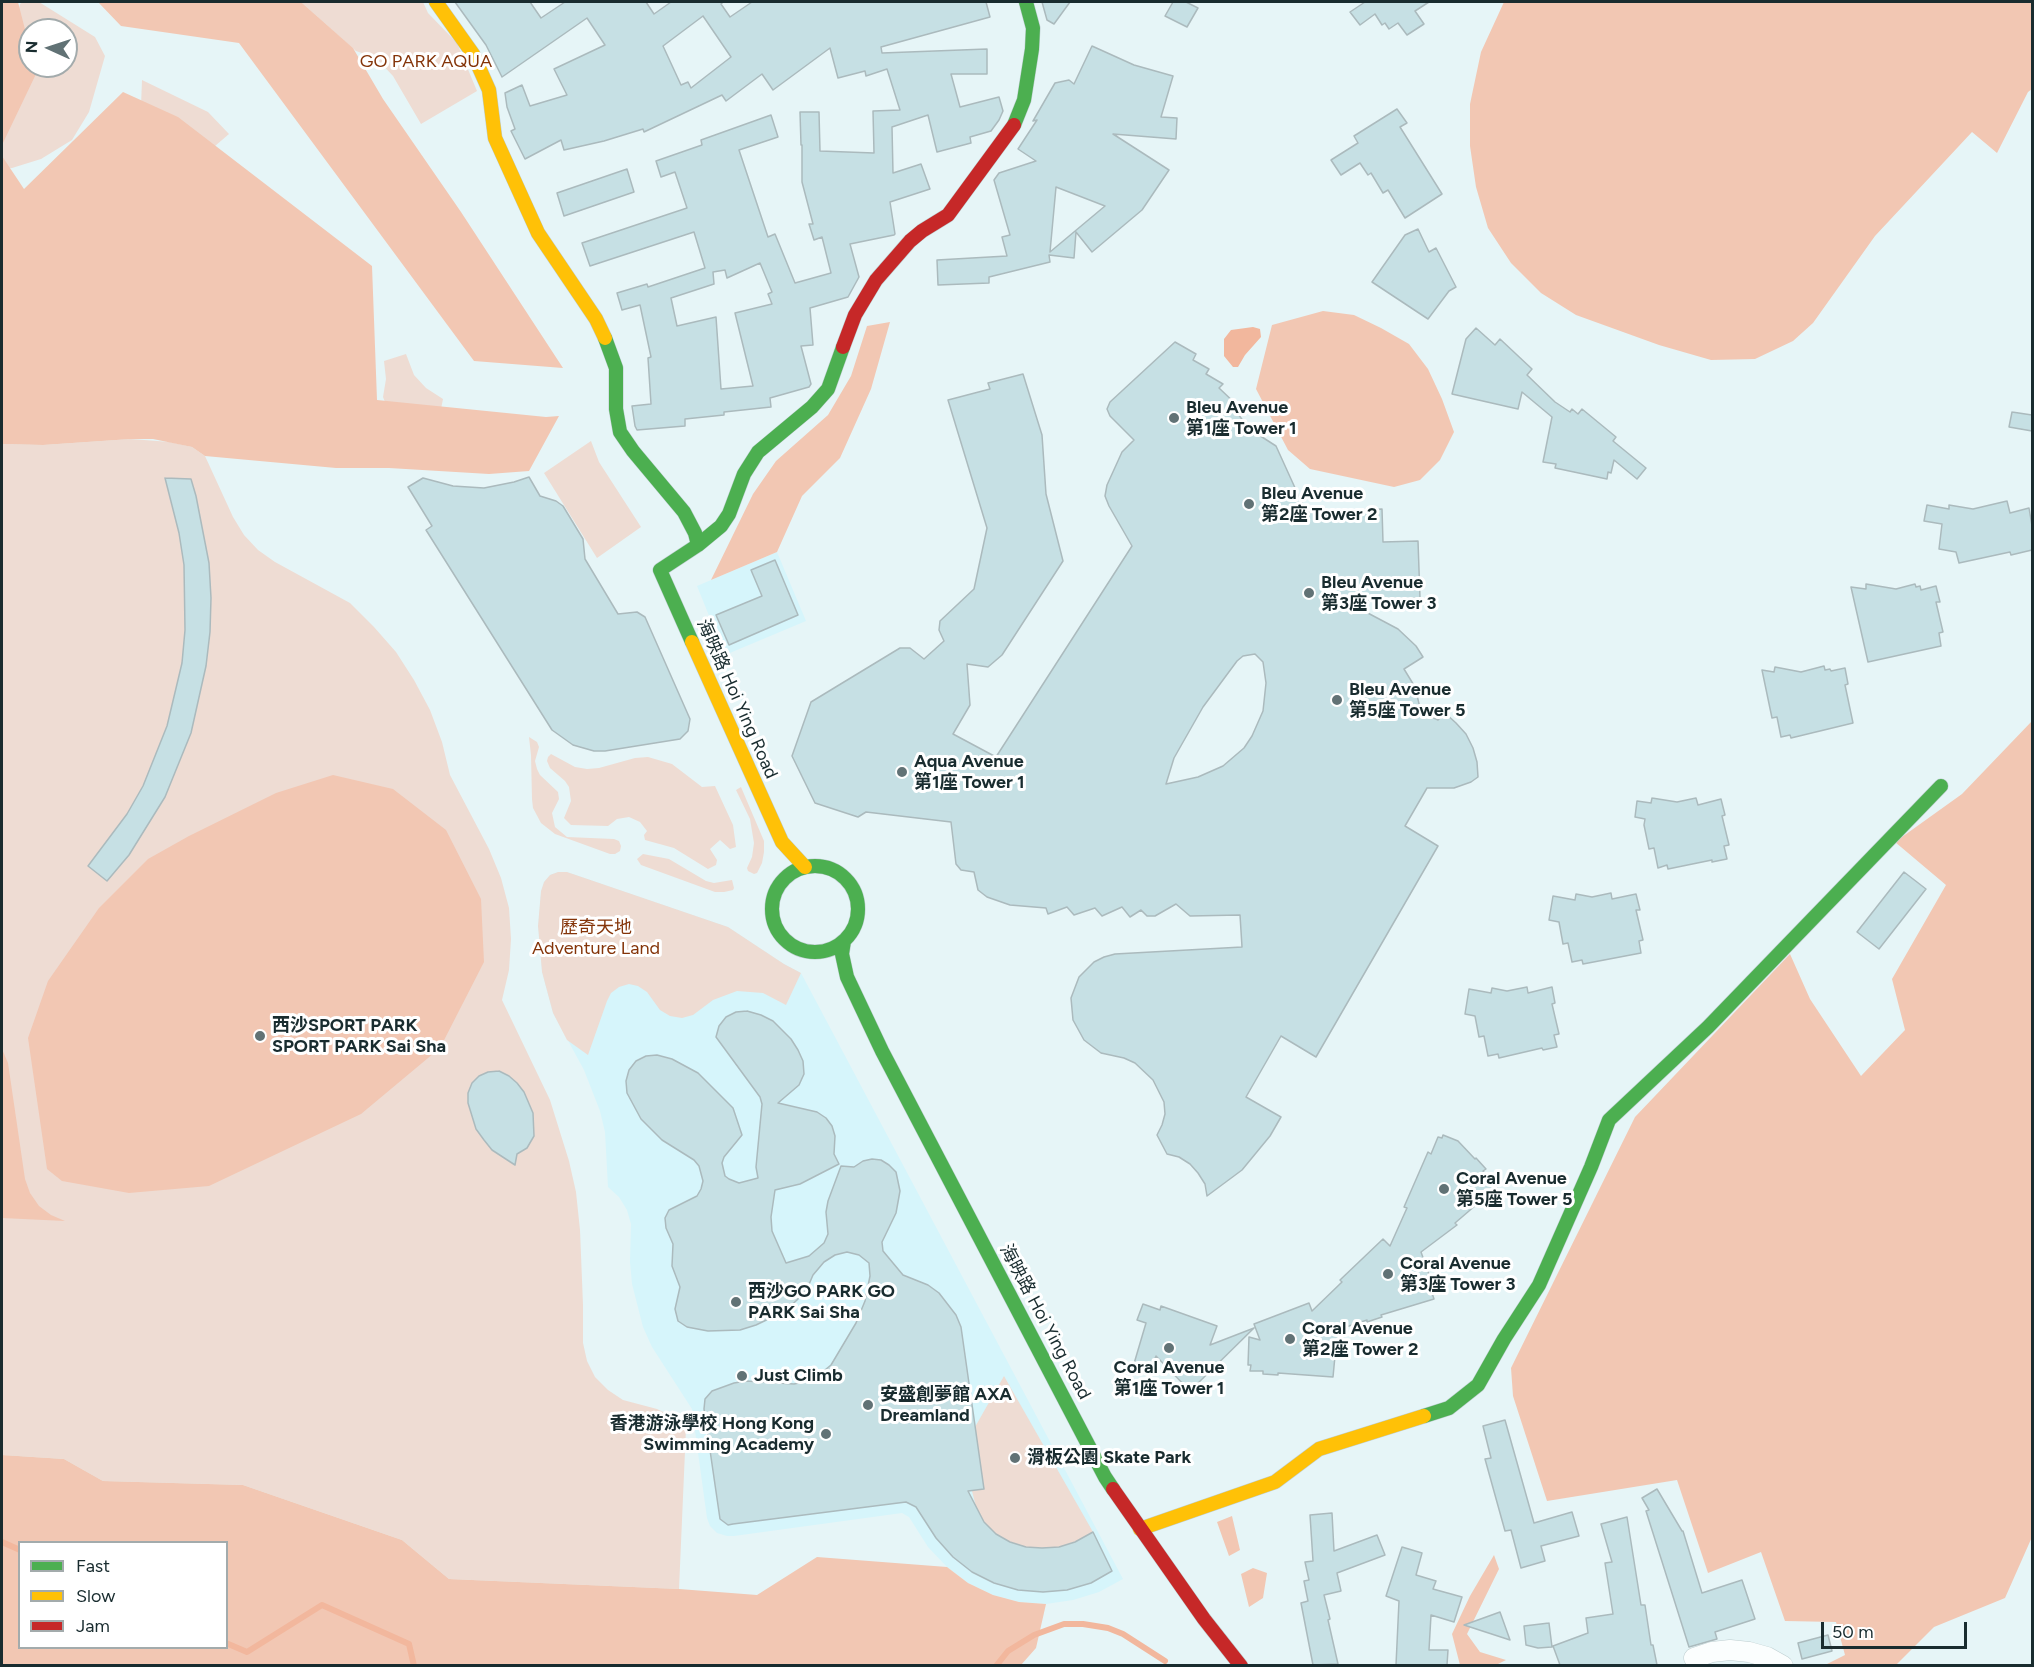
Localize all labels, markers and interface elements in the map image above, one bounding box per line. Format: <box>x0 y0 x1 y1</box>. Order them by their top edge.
north arrow <box>18 18 78 78</box>
text: N <box>22 40 41 54</box>
park label: GO PARK AQUA <box>360 51 492 73</box>
place label: Bleu Avenue 第1座 Tower 1 <box>1186 397 1297 440</box>
marker: Bleu Avenue 第1座 Tower 1 <box>1167 411 1181 425</box>
place label: Bleu Avenue 第2座 Tower 2 <box>1261 483 1377 526</box>
marker: Bleu Avenue 第2座 Tower 2 <box>1242 497 1256 511</box>
place label: Bleu Avenue 第3座 Tower 3 <box>1321 572 1437 614</box>
marker: Bleu Avenue 第3座 Tower 3 <box>1302 586 1316 600</box>
street label: 海映路 Hoi Ying Road <box>692 616 782 782</box>
place label: Bleu Avenue 第5座 Tower 5 <box>1349 679 1465 722</box>
marker: Bleu Avenue 第5座 Tower 5 <box>1330 693 1344 707</box>
place label: Aqua Avenue 第1座 Tower 1 <box>914 751 1025 794</box>
marker: Aqua Avenue 第1座 Tower 1 <box>895 765 909 779</box>
park label: 歷奇天地 Adventure Land <box>532 917 660 960</box>
place label: 西沙SPORT PARK SPORT PARK Sai Sha <box>272 1015 446 1058</box>
marker: 西沙SPORT PARK SPORT PARK Sai Sha <box>253 1029 267 1043</box>
place label: Coral Avenue 第5座 Tower 5 <box>1456 1168 1572 1210</box>
marker: Coral Avenue 第5座 Tower 5 <box>1437 1182 1451 1196</box>
street label: 海映路 Hoi Ying Road <box>995 1241 1095 1403</box>
place label: Coral Avenue 第3座 Tower 3 <box>1400 1253 1516 1296</box>
marker: Coral Avenue 第3座 Tower 3 <box>1381 1267 1395 1281</box>
place label: 西沙GO PARK GO PARK Sai Sha <box>748 1281 895 1324</box>
marker: 西沙GO PARK GO PARK Sai Sha <box>729 1295 743 1309</box>
place label: Coral Avenue 第2座 Tower 2 <box>1302 1318 1418 1360</box>
marker: Coral Avenue 第2座 Tower 2 <box>1283 1332 1297 1346</box>
marker: Coral Avenue 第1座 Tower 1 <box>1162 1341 1176 1355</box>
place label: Coral Avenue 第1座 Tower 1 <box>1114 1357 1224 1400</box>
place label: Just Climb <box>754 1365 843 1387</box>
marker: Just Climb <box>735 1369 749 1383</box>
place label: 安盛創夢館 AXA Dreamland <box>880 1384 1012 1426</box>
marker: 安盛創夢館 AXA Dreamland <box>861 1398 875 1412</box>
place label: 香港游泳學校 Hong Kong Swimming Academy <box>609 1413 814 1456</box>
marker: 香港游泳學校 Hong Kong Swimming Academy <box>819 1427 833 1441</box>
place label: 滑板公園 Skate Park <box>1027 1447 1191 1469</box>
marker: 滑板公園 Skate Park <box>1008 1451 1022 1465</box>
legend <box>18 1541 228 1649</box>
text: Fast <box>76 1555 110 1577</box>
text: Slow <box>76 1585 115 1607</box>
scale bar <box>1824 1610 1970 1648</box>
text: Jam <box>76 1615 110 1637</box>
text: 50 m <box>1832 1621 1874 1643</box>

